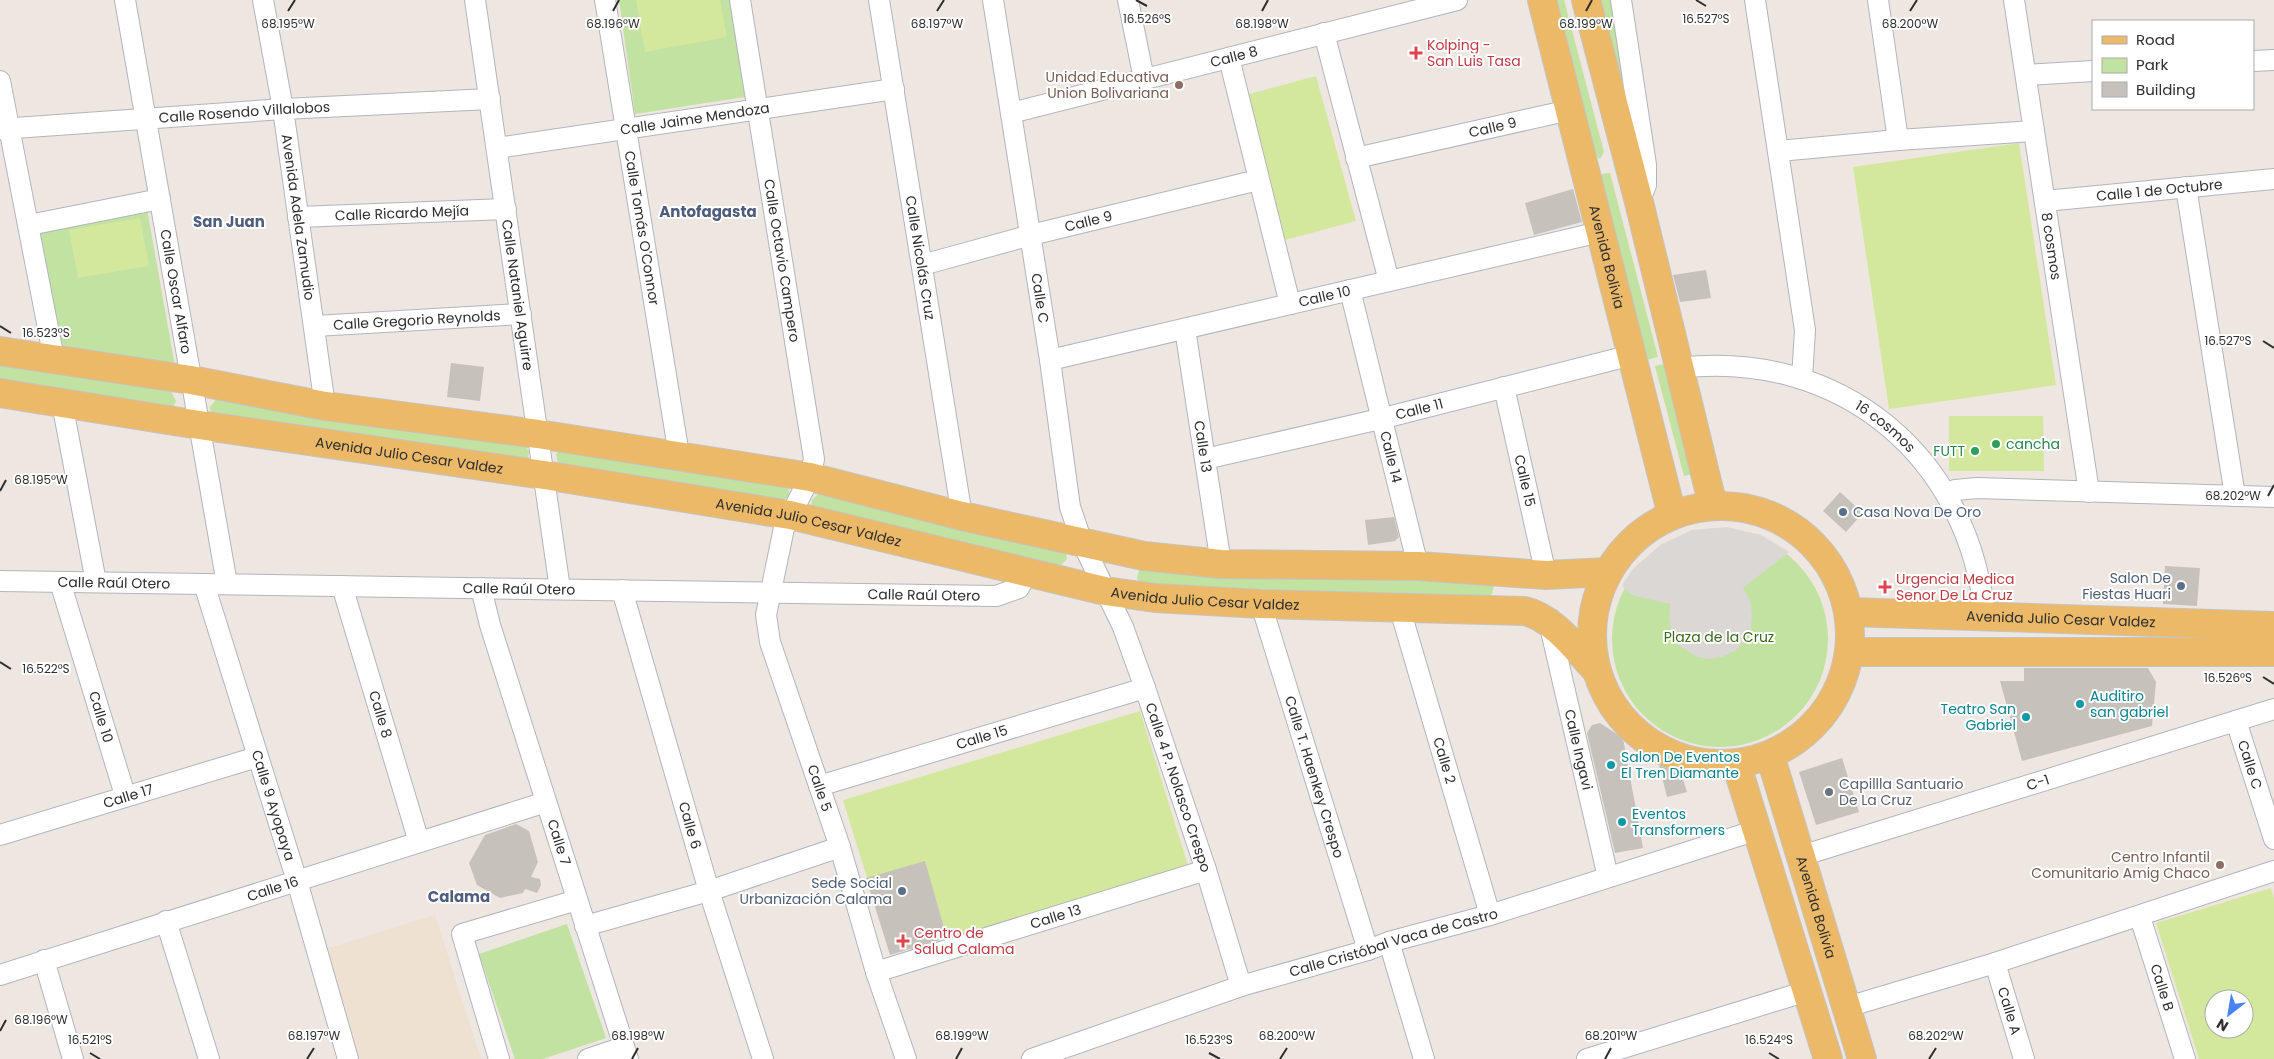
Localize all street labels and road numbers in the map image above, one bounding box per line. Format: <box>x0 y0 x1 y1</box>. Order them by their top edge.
street label: Calle 8 <box>1208 41 1260 72</box>
street label: Calle Rosendo Villalobos <box>158 97 331 128</box>
street label: Calle Jaime Mendoza <box>619 98 771 140</box>
street label: Calle 9 <box>1467 112 1518 142</box>
street label: Avenida Adela Zamudio <box>277 133 320 302</box>
street label: Calle Tomás O'Connor <box>620 149 664 307</box>
street label: Calle 1 de Octubre <box>2095 174 2224 206</box>
street label: Calle Octavio Campero <box>759 178 805 344</box>
street label: Calle Nicolás Cruz <box>901 194 940 321</box>
street label: Calle Ricardo Mejía <box>335 200 469 226</box>
street label: Avenida Bolivia <box>1584 203 1630 311</box>
street label: Calle 9 <box>1062 206 1114 237</box>
street label: 8 cosmos <box>2037 211 2067 281</box>
street label: Calle Nataniel Aguirre <box>497 218 538 372</box>
street label: Calle Oscar Alfaro <box>155 228 197 355</box>
street label: Calle C <box>1026 272 1054 325</box>
street label: Calle 10 <box>1297 280 1353 312</box>
street label: Calle Gregorio Reynolds <box>333 305 501 335</box>
street label: Calle 11 <box>1393 393 1445 425</box>
street label: 16 cosmos <box>1852 396 1920 457</box>
street label: Calle 13 <box>1189 419 1217 474</box>
street label: Calle 14 <box>1375 429 1407 485</box>
street label: Avenida Julio Cesar Valdez <box>314 432 504 479</box>
street label: Calle 15 <box>1509 453 1540 509</box>
street label: Avenida Julio Cesar Valdez <box>714 493 903 552</box>
street label: Calle Raúl Otero <box>57 572 171 594</box>
street label: Calle Raúl Otero <box>462 578 576 600</box>
street label: Avenida Julio Cesar Valdez <box>1109 582 1300 615</box>
street label: Calle Raúl Otero <box>867 584 980 606</box>
street label: Avenida Julio Cesar Valdez <box>1966 606 2156 632</box>
street label: Calle 8 <box>364 688 397 741</box>
street label: Calle 10 <box>84 689 118 745</box>
street label: Calle T. Haenkey Crespo <box>1280 693 1349 861</box>
street label: Calle 4 P. Nolasco Crespo <box>1141 700 1216 875</box>
street label: Calle Ingavi <box>1560 707 1598 792</box>
street label: Calle 15 <box>954 720 1010 754</box>
street label: Calle 2 <box>1428 735 1461 786</box>
street label: Calle C <box>2233 738 2267 792</box>
street label: Calle 9 Ayopaya <box>247 748 300 863</box>
street label: Calle 5 <box>803 762 837 814</box>
street label: C-1 <box>2024 769 2052 795</box>
street label: Calle 17 <box>101 779 156 813</box>
street label: Calle 6 <box>674 799 706 852</box>
street label: Calle 7 <box>542 817 576 868</box>
street label: Avenida Bolivia <box>1791 853 1841 961</box>
street label: Calle 16 <box>244 871 301 906</box>
street label: Calle 13 <box>1028 899 1084 934</box>
street label: Calle Cristóbal Vaca de Castro <box>1287 903 1500 982</box>
street label: Calle B <box>2146 962 2179 1014</box>
street label: Calle A <box>1993 984 2026 1037</box>

